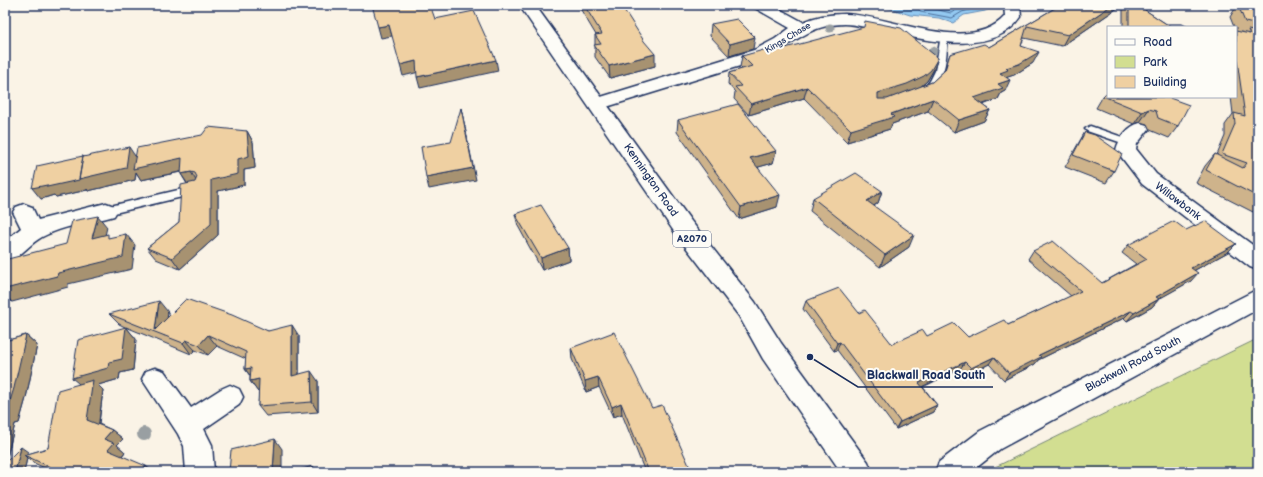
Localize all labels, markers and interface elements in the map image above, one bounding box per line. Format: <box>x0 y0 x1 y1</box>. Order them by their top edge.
street label: Kings Chase <box>763 20 813 56</box>
legend <box>1107 26 1237 98</box>
text: Road <box>1143 35 1172 50</box>
text: Park <box>1143 55 1167 70</box>
text: Building <box>1143 75 1187 90</box>
street label: Kennington Road <box>621 141 681 219</box>
street label: Willowbank <box>1152 179 1204 223</box>
road number: A2070 <box>673 231 711 247</box>
street label: Blackwall Road South <box>1083 333 1183 395</box>
callout: Blackwall Road South <box>858 363 993 387</box>
text: Blackwall Road South <box>867 368 985 383</box>

